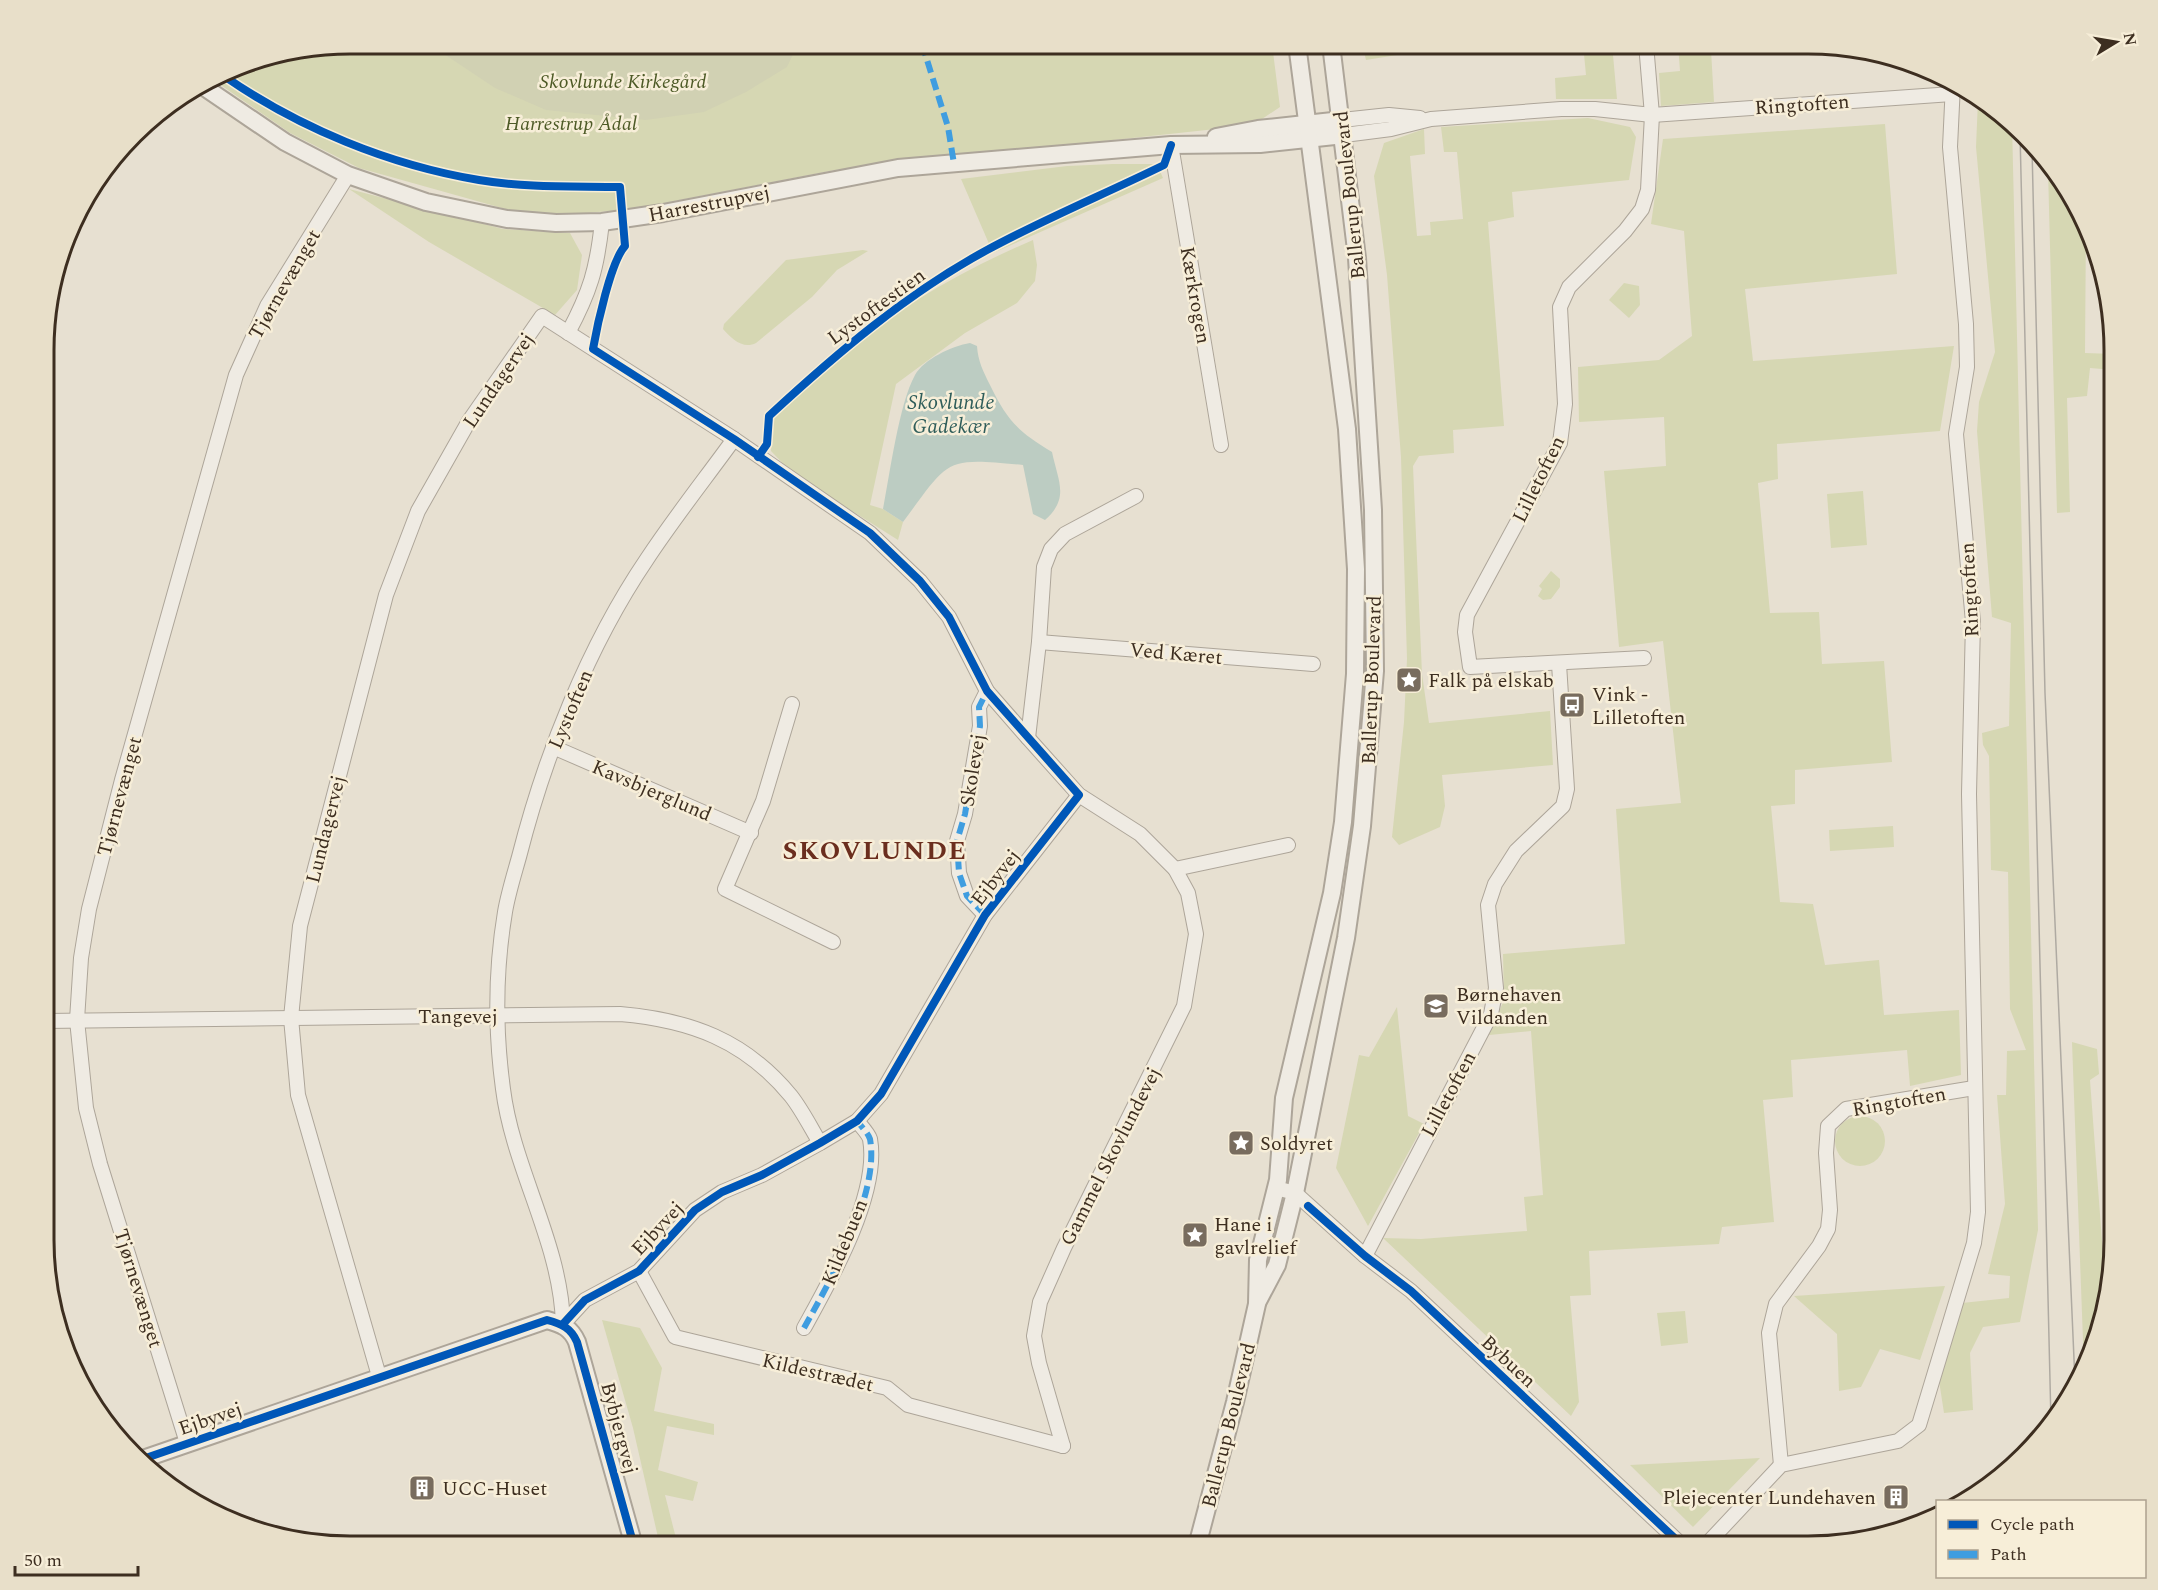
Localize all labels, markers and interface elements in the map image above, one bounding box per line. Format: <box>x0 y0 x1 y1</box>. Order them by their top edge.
north arrow <box>2086 12 2146 72</box>
text: N <box>2117 31 2143 48</box>
park label: Skovlunde Kirkegård <box>539 67 707 97</box>
street label: Ringtoften <box>1754 87 1851 123</box>
park label: Harrestrup Ådal <box>505 109 637 139</box>
street label: Ballerup Boulevard <box>1326 109 1374 281</box>
street label: Harrestrupvej <box>646 177 773 230</box>
street label: Tjørnevænget <box>241 224 329 345</box>
street label: Kærkrogen <box>1172 244 1218 346</box>
street label: Lystoftestien <box>821 261 932 353</box>
street label: Lundagervej <box>456 326 542 435</box>
water label: Skovlunde Gadekær <box>908 387 994 443</box>
street label: Lilletoften <box>1505 431 1573 528</box>
street label: Ringtoften <box>1953 542 1987 638</box>
street label: Ballerup Boulevard <box>1354 595 1390 765</box>
street label: Ved Kæret <box>1128 635 1224 673</box>
street label: Lystoften <box>541 665 601 754</box>
place icon: Falk på elskab <box>1394 665 1424 695</box>
place label: Falk på elskab <box>1428 666 1554 696</box>
place label: Vink - Lilletoften <box>1592 680 1685 733</box>
bus stop icon: Vink - Lilletoften <box>1557 690 1587 720</box>
street label: Skolevej <box>952 732 994 809</box>
street label: Tjørnevænget <box>90 733 150 860</box>
street label: Kavsbjerglund <box>587 752 716 830</box>
street label: Lundagervej <box>298 772 354 886</box>
district label: SKOVLUNDE <box>782 831 968 871</box>
street label: Ejbyvej <box>964 842 1028 913</box>
place label: Børnehaven Vildanden <box>1456 980 1562 1033</box>
school or university icon: Børnehaven Vildanden <box>1421 991 1451 1021</box>
street label: Tangevej <box>418 1002 498 1032</box>
street label: Lilletoften <box>1414 1046 1484 1143</box>
street label: Gammel Skovlundevej <box>1053 1062 1169 1251</box>
street label: Ringtoften <box>1850 1079 1949 1125</box>
place icon: Soldyret <box>1226 1128 1256 1158</box>
place label: Soldyret <box>1260 1129 1333 1159</box>
street label: Ejbyvej <box>624 1194 691 1263</box>
street label: Kildebuen <box>814 1195 876 1290</box>
place label: Hane i gavlrelief <box>1214 1210 1298 1263</box>
place icon: Hane i gavlrelief <box>1180 1220 1210 1250</box>
street label: Tjørnevænget <box>106 1225 170 1352</box>
street label: Bybuen <box>1474 1328 1543 1395</box>
street label: Ballerup Boulevard <box>1194 1340 1264 1511</box>
street label: Kildestrædet <box>759 1346 877 1400</box>
street label: Bybjergvej <box>592 1379 646 1478</box>
street label: Ejbyvej <box>174 1394 246 1444</box>
building icon: UCC-Huset <box>407 1473 437 1503</box>
place label: UCC-Huset <box>442 1474 547 1504</box>
building icon: Plejecenter Lundehaven <box>1881 1482 1911 1512</box>
place label: Plejecenter Lundehaven <box>1663 1483 1876 1513</box>
legend <box>1936 1500 2146 1578</box>
text: Cycle path <box>1990 1511 2075 1538</box>
scale bar <box>15 1539 138 1577</box>
text: Path <box>1990 1541 2027 1568</box>
text: 50 m <box>24 1547 62 1574</box>

